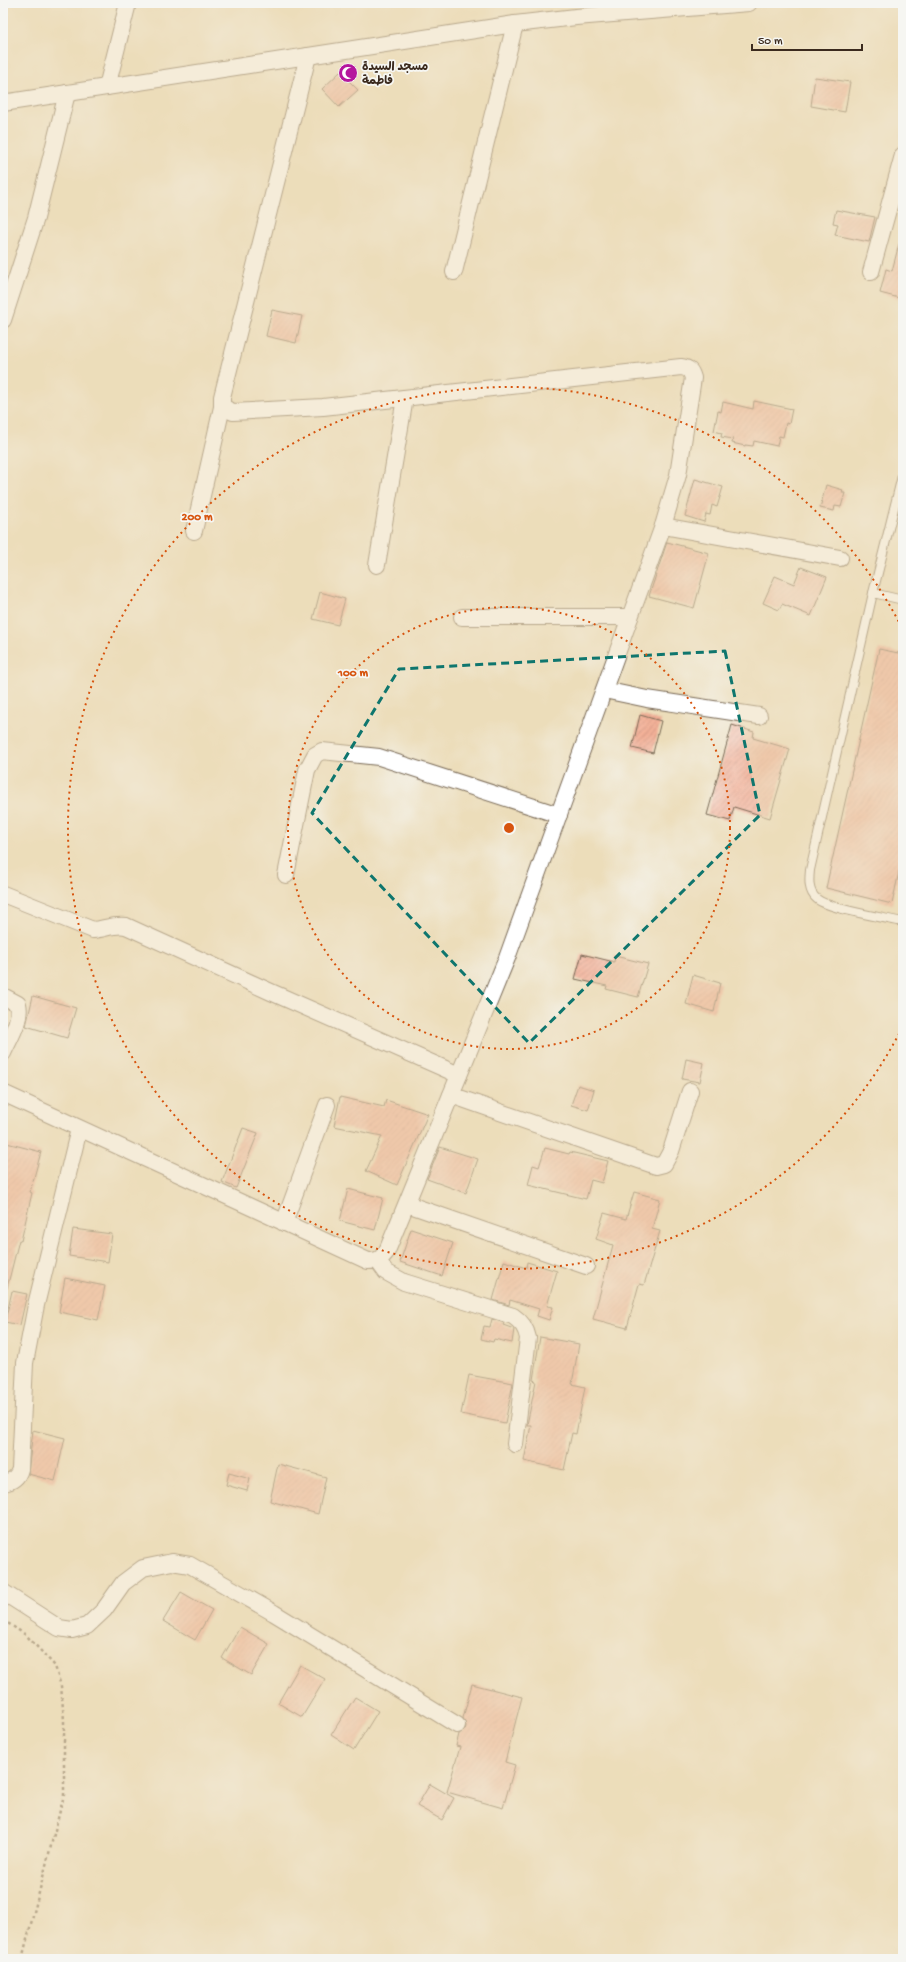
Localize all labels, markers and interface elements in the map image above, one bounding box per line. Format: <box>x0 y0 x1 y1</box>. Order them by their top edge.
scale bar <box>752 26 862 52</box>
text: 50 m <box>758 35 783 49</box>
place label: مسجد السيدة فاطمة <box>362 61 428 89</box>
mosque icon: مسجد السيدة فاطمة <box>337 62 359 84</box>
text: 200 m <box>182 511 213 525</box>
text: 100 m <box>337 667 368 681</box>
centre of rings <box>502 821 516 835</box>

